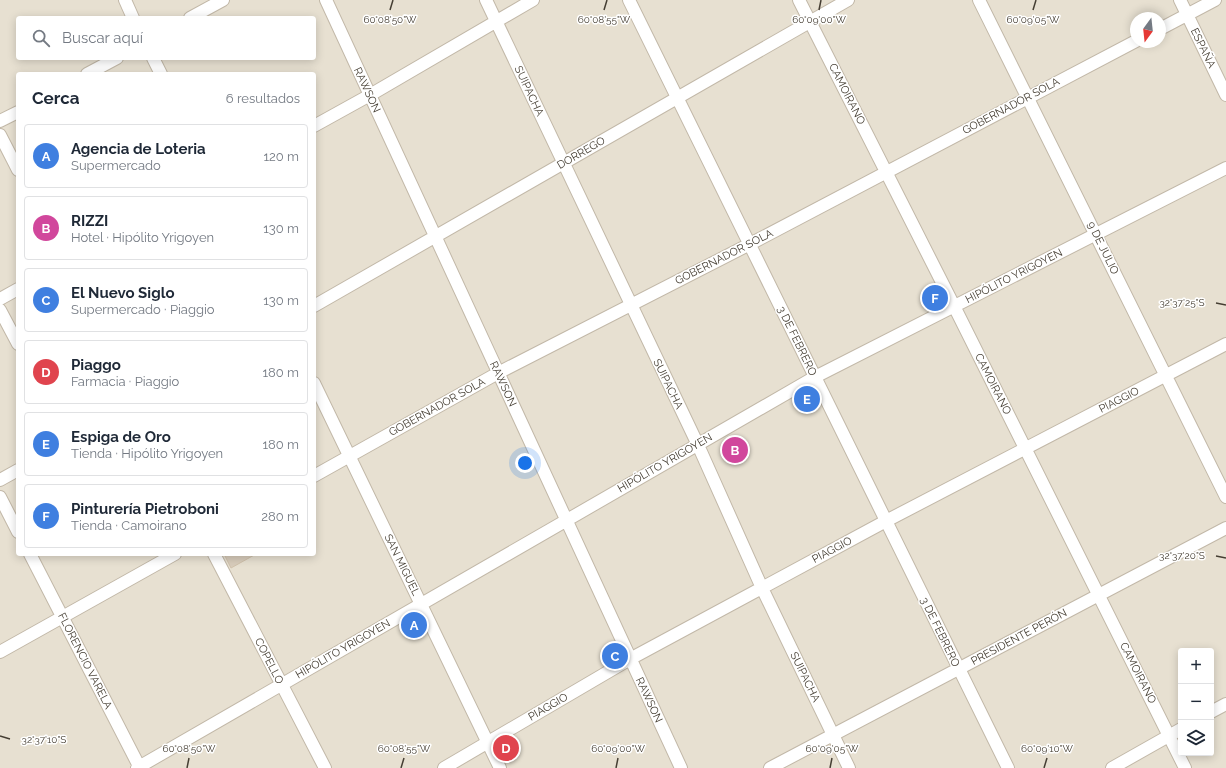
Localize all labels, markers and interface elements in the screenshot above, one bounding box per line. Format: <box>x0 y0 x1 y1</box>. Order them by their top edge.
north arrow <box>1130 12 1166 48</box>
text: 60°08'50"W <box>363 14 417 25</box>
text: 60°08'55"W <box>578 14 631 25</box>
text: 60°09'00"W <box>792 14 846 25</box>
text: 60°09'05"W <box>1006 14 1060 25</box>
search box <box>16 16 316 60</box>
street label: ESPAÑA <box>1188 25 1219 71</box>
icon: search <box>30 27 52 49</box>
text: Buscar aquí <box>62 29 143 47</box>
street label: CAMOIRANO <box>826 61 868 127</box>
street label: SUIPACHA <box>512 64 547 119</box>
street label: RAWSON <box>351 65 383 115</box>
street label: GOBERNADOR SOLA <box>960 75 1062 137</box>
text: Cerca <box>32 88 80 108</box>
text: 6 resultados <box>226 91 300 106</box>
street label: DORREGO <box>555 134 607 172</box>
text: Agencia de Loteria <box>71 140 206 158</box>
text: A <box>42 149 50 164</box>
text: 120 m <box>263 149 299 164</box>
text: Supermercado <box>71 158 161 173</box>
text: RIZZI <box>71 212 108 230</box>
street label: 9 DE JULIO <box>1085 219 1121 277</box>
text: B <box>42 221 50 236</box>
text: 130 m <box>263 221 299 236</box>
street label: GOBERNADOR SOLA <box>673 226 776 287</box>
text: Hotel · Hipólito Yrigoyen <box>71 230 214 245</box>
street label: HIPÓLITO YRIGOYEN <box>963 245 1065 306</box>
pin: F <box>922 283 948 313</box>
text: El Nuevo Siglo <box>71 284 174 302</box>
text: C <box>42 293 50 308</box>
text: 130 m <box>263 293 299 308</box>
text: 32°37'25"S <box>1159 297 1205 308</box>
text: Supermercado · Piaggio <box>71 302 215 317</box>
street label: 3 DE FEBRERO <box>775 304 819 378</box>
street label: CAMOIRANO <box>972 351 1014 417</box>
text: Piaggo <box>71 356 121 374</box>
street label: SUIPACHA <box>650 357 686 412</box>
street label: RAWSON <box>487 359 519 409</box>
text: D <box>41 365 51 380</box>
text: 180 m <box>263 365 299 380</box>
text: Farmacia · Piaggio <box>71 374 179 389</box>
street label: GOBERNADOR SOLA <box>387 375 488 439</box>
pin: E <box>794 384 820 414</box>
street label: PIAGGIO <box>1097 384 1141 416</box>
text: Espiga de Oro <box>71 428 171 446</box>
street label: HIPÓLITO YRIGOYEN <box>615 430 715 495</box>
pin: B <box>722 435 748 465</box>
text: E <box>42 437 50 452</box>
text: 180 m <box>263 437 299 452</box>
text: Tienda · Hipólito Yrigoyen <box>71 446 223 461</box>
your location <box>515 453 535 473</box>
text: Pinturería Pietroboni <box>71 500 219 518</box>
text: F <box>42 509 50 524</box>
text: 280 m <box>261 509 299 524</box>
text: Tienda · Camoirano <box>71 518 187 533</box>
street label: SAN MIGUEL <box>381 532 423 598</box>
street label: PIAGGIO <box>810 534 854 566</box>
text: 32°37'20"S <box>1159 550 1205 561</box>
street label: 3 DE FEBRERO <box>918 595 962 669</box>
street label: PRESIDENTE PERÓN <box>968 605 1069 668</box>
pin: A <box>401 610 427 640</box>
street label: FLORENCIO VARELA <box>55 611 115 712</box>
street label: HIPÓLITO YRIGOYEN <box>293 616 393 681</box>
street label: COPELLO <box>252 636 286 686</box>
street label: CAMOIRANO <box>1117 640 1159 706</box>
pin: C <box>602 641 628 671</box>
map controls <box>1178 648 1214 756</box>
button: + <box>1178 648 1214 684</box>
street label: SUIPACHA <box>787 650 823 705</box>
street label: RAWSON <box>633 675 665 725</box>
button: − <box>1178 684 1214 720</box>
street label: PIAGGIO <box>526 691 570 723</box>
button: layers <box>1178 720 1214 756</box>
pin: D <box>493 733 519 763</box>
text: 32°37'10"S <box>22 734 66 745</box>
text: 60°08'50"W <box>162 743 216 754</box>
text: 60°08'55"W <box>378 743 431 754</box>
text: 60°09'00"W <box>591 743 645 754</box>
text: 60°09'05"W <box>805 743 859 754</box>
text: 60°09'10"W <box>1021 743 1073 754</box>

